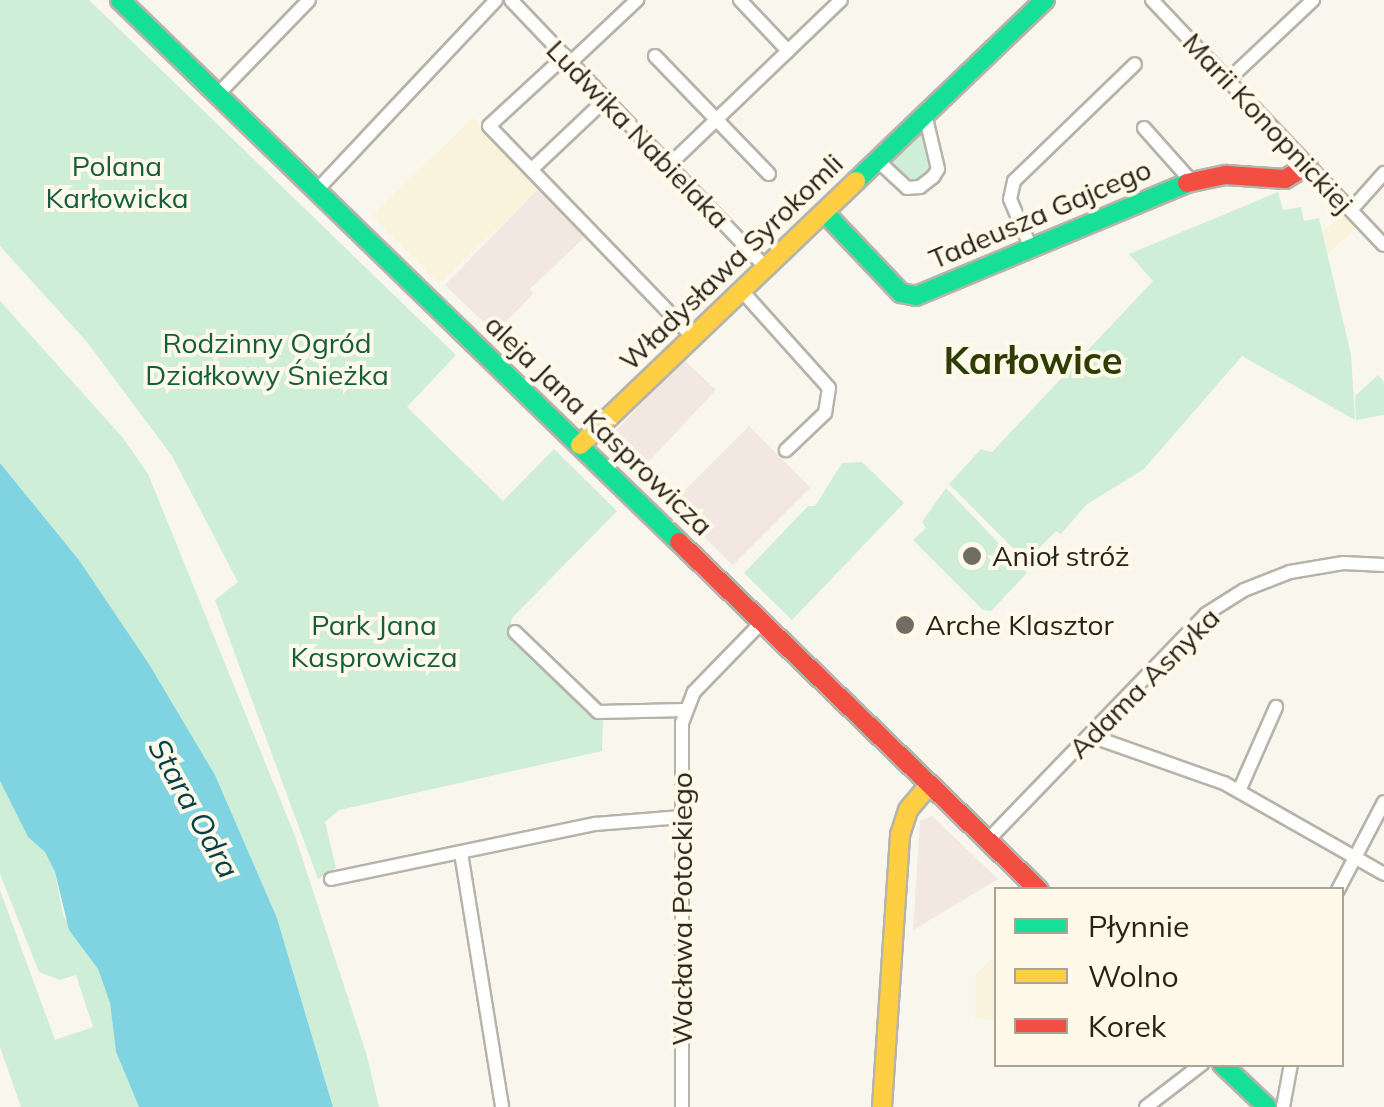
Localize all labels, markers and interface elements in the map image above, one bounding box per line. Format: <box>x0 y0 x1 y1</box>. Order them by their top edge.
street label: Marii Konopnickiej <box>1176 26 1360 220</box>
street label: Ludwika Nabielaka <box>540 33 736 235</box>
street label: Władysława Syrokomli <box>612 147 850 377</box>
park label: Polana Karłowicka <box>45 149 189 215</box>
street label: Tadeusza Gajcego <box>924 152 1156 276</box>
street label: aleja Jana Kasprowicza <box>478 308 720 542</box>
park label: Rodzinny Ogród Działkowy Śnieżka <box>145 326 389 392</box>
district label: Karłowice <box>944 338 1122 384</box>
place label: Anioł stróż <box>992 539 1129 573</box>
marker: Anioł stróż <box>961 545 983 567</box>
street label: Adama Asnyka <box>1062 601 1226 765</box>
park label: Park Jana Kasprowicza <box>290 608 458 674</box>
place label: Arche Klasztor <box>925 608 1114 642</box>
marker: Arche Klasztor <box>894 614 916 636</box>
water label: Stara Odra <box>141 732 247 884</box>
street label: Wacława Potockiego <box>665 772 699 1046</box>
legend <box>994 887 1344 1067</box>
text: Płynnie <box>1088 907 1189 945</box>
text: Wolno <box>1088 957 1179 995</box>
text: Korek <box>1088 1007 1166 1045</box>

